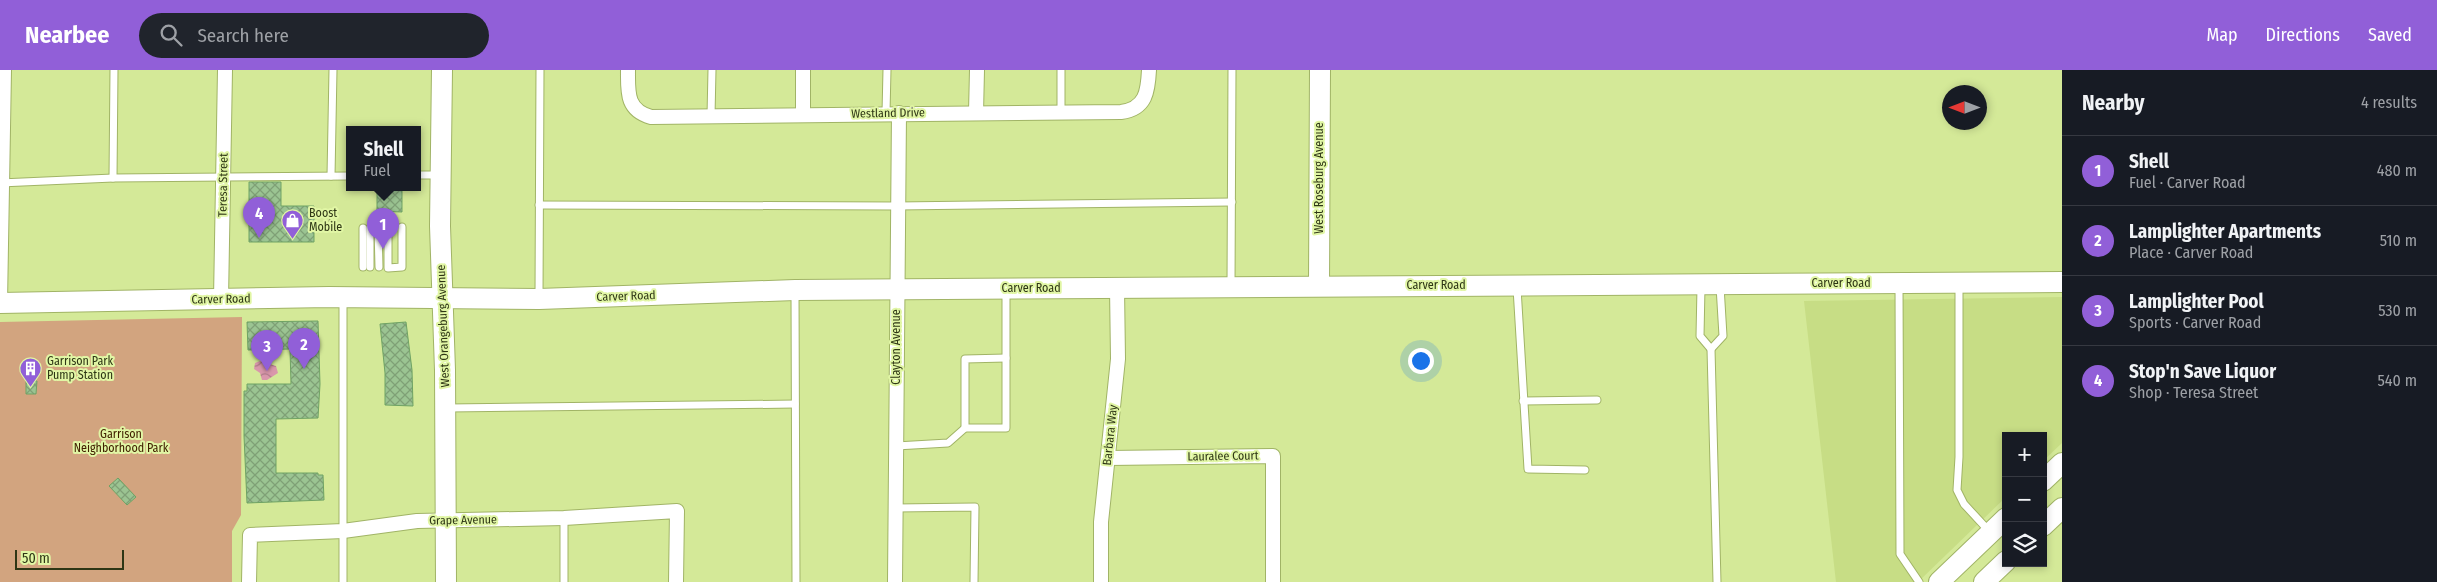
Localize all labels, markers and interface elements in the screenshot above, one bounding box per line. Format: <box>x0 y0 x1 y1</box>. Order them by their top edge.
search box <box>139 13 489 58</box>
text: Nearbee <box>25 21 109 49</box>
icon: search <box>157 21 185 49</box>
text: Search here <box>197 24 289 47</box>
text: Map <box>2206 24 2238 46</box>
text: Directions <box>2266 24 2340 46</box>
text: Saved <box>2368 24 2412 46</box>
north arrow <box>1942 85 1987 130</box>
text: Nearby <box>2082 90 2144 116</box>
text: 4 results <box>2361 93 2417 112</box>
street label: Westland Drive <box>851 105 925 121</box>
street label: West Roseburg Avenue <box>1312 122 1326 234</box>
popup <box>346 126 421 191</box>
text: Shell <box>364 138 403 161</box>
text: Shell <box>2129 150 2169 173</box>
street label: Teresa Street <box>215 153 231 217</box>
text: Fuel <box>364 161 391 180</box>
text: 1 <box>2095 161 2101 180</box>
text: 480 m <box>2377 161 2417 180</box>
text: Fuel · Carver Road <box>2129 173 2246 192</box>
pin: 4 <box>243 197 275 238</box>
place label: Boost Mobile <box>309 206 342 234</box>
shop icon: Boost Mobile <box>281 208 305 239</box>
pin: 1 <box>367 208 399 249</box>
text: Lamplighter Apartments <box>2129 220 2321 243</box>
text: 2 <box>2094 231 2102 250</box>
text: 510 m <box>2380 231 2417 250</box>
text: Place · Carver Road <box>2129 243 2253 262</box>
street label: West Orangeburg Avenue <box>434 264 452 388</box>
street label: Carver Road <box>1811 276 1871 290</box>
street label: Carver Road <box>1406 278 1466 292</box>
street label: Carver Road <box>1001 281 1061 295</box>
street label: Carver Road <box>596 288 656 304</box>
text: Lamplighter Pool <box>2129 290 2264 313</box>
street label: Carver Road <box>191 291 251 307</box>
text: 3 <box>2094 301 2102 320</box>
text: 530 m <box>2378 301 2417 320</box>
street label: Clayton Avenue <box>889 309 903 385</box>
text: Sports · Carver Road <box>2129 313 2261 332</box>
pin: 2 <box>288 328 320 369</box>
pin: 3 <box>251 330 283 371</box>
your location <box>1408 348 1434 374</box>
place label: Garrison Park Pump Station <box>47 354 113 382</box>
building icon: Garrison Park Pump Station <box>19 356 43 387</box>
text: Stop'n Save Liquor <box>2129 360 2276 383</box>
text: 4 <box>2094 371 2102 390</box>
text: 540 m <box>2378 371 2417 390</box>
text: Shop · Teresa Street <box>2129 383 2258 402</box>
street label: Barbara Way <box>1100 403 1120 466</box>
park label: Garrison Neighborhood Park <box>74 427 169 455</box>
map controls <box>2002 432 2047 567</box>
button: + <box>2002 432 2047 477</box>
street label: Lauralee Court <box>1187 448 1259 464</box>
button: − <box>2002 477 2047 522</box>
street label: Grape Avenue <box>429 512 497 528</box>
button: layers <box>2002 522 2047 567</box>
scale bar <box>15 547 124 570</box>
text: 50 m <box>22 550 50 567</box>

